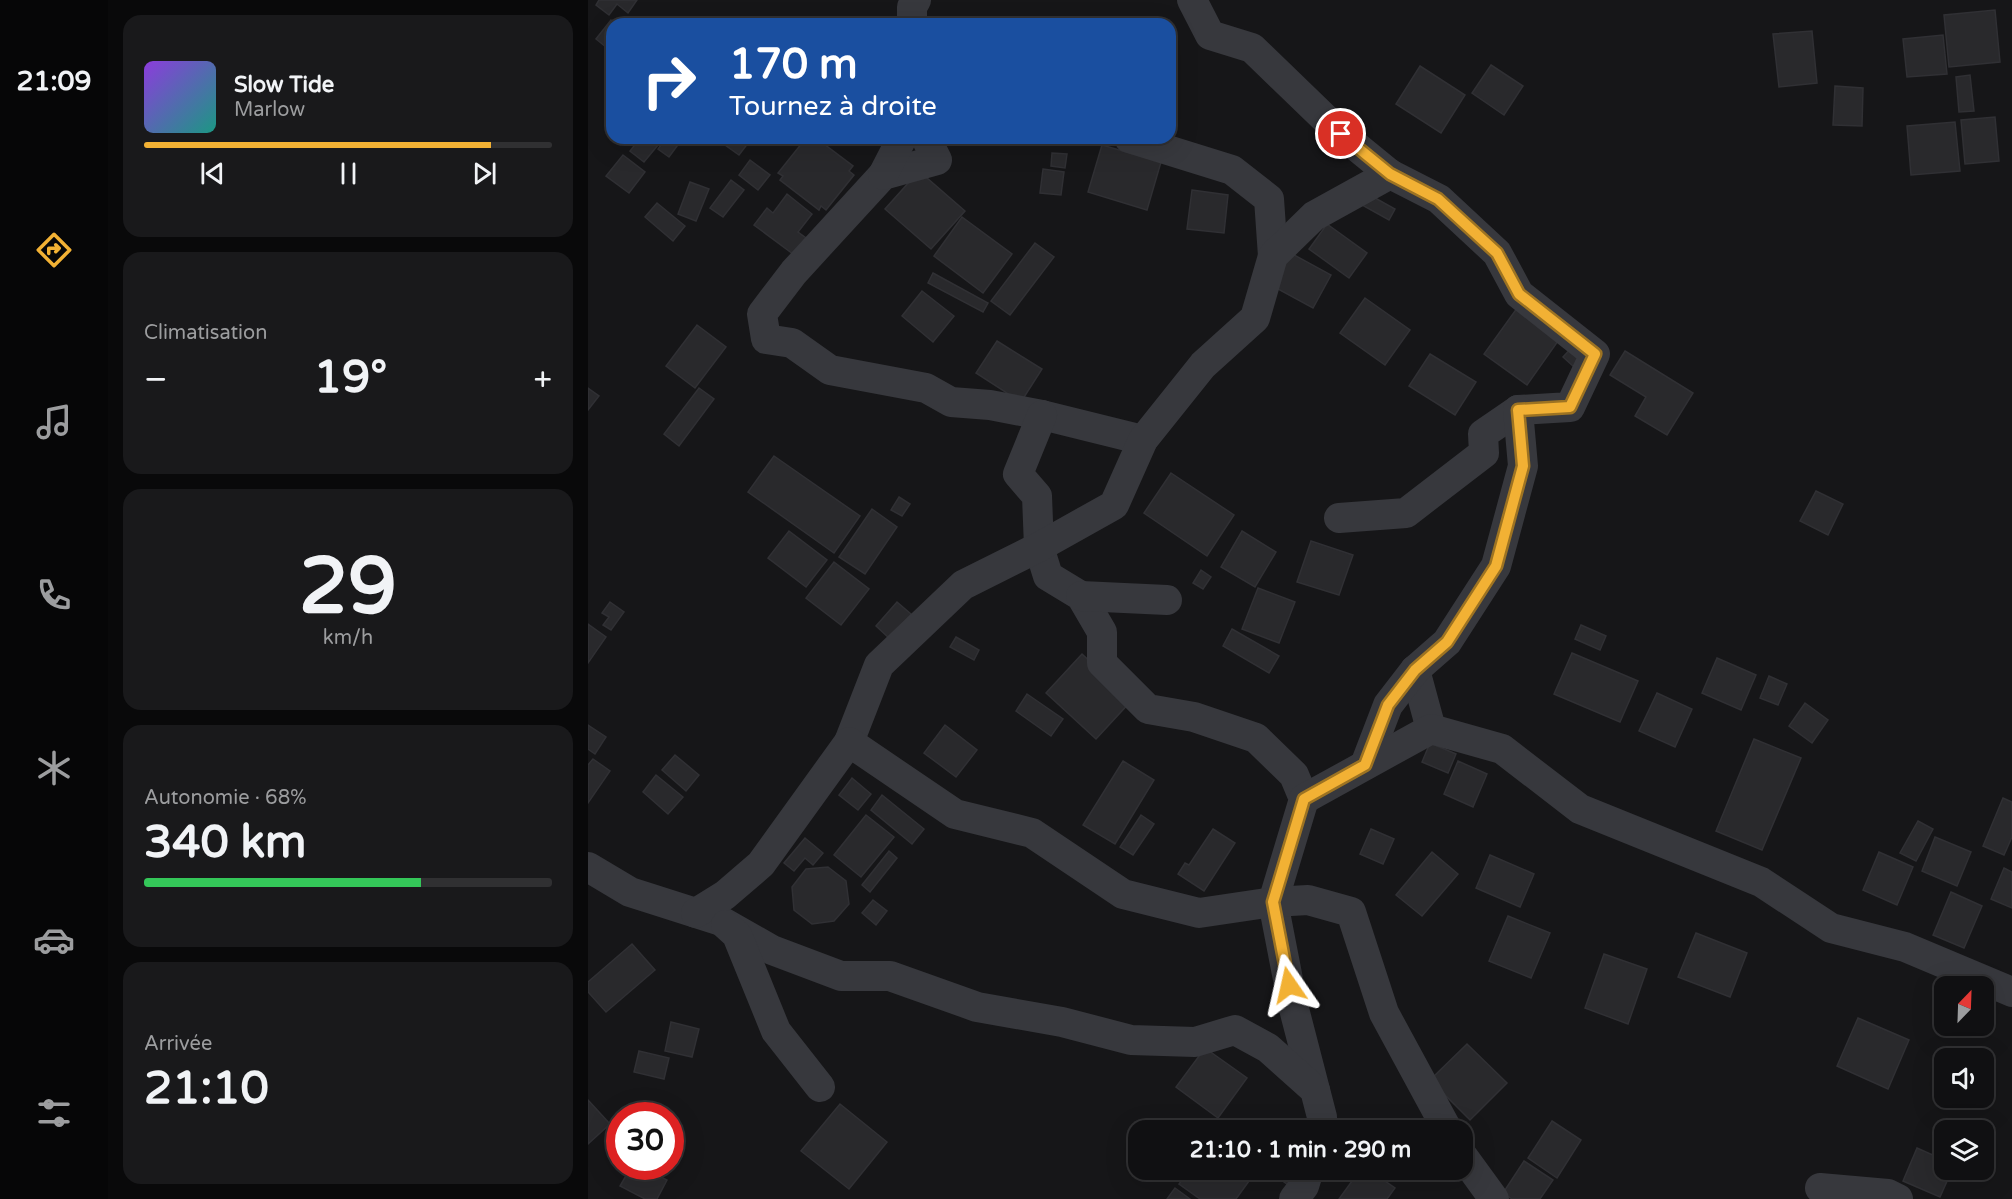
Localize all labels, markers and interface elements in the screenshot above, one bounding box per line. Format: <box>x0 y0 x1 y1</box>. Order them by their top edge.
text: 170 m <box>729 39 858 90</box>
icon: right <box>630 42 708 120</box>
text: 21:09 <box>17 65 91 98</box>
text: Slow Tide <box>234 72 334 98</box>
text: Tournez à droite <box>729 90 937 123</box>
text: Marlow <box>234 98 305 122</box>
pin <box>1315 108 1366 159</box>
icon: arrive <box>1324 117 1357 150</box>
icon: previous <box>196 157 229 190</box>
icon: pause <box>332 157 365 190</box>
icon: next <box>468 157 501 190</box>
icon: directions <box>33 229 75 271</box>
text: Climatisation <box>144 321 267 345</box>
text: 19° <box>314 351 387 405</box>
text: − <box>144 360 168 399</box>
text: + <box>533 360 552 399</box>
icon: music <box>33 401 75 443</box>
text: 29 <box>299 540 397 634</box>
icon: phone <box>33 574 75 616</box>
text: km/h <box>323 626 373 650</box>
icon: climate <box>33 747 75 789</box>
text: Autonomie · 68% <box>144 786 306 810</box>
text: 340 km <box>144 816 306 870</box>
icon: car <box>33 919 75 961</box>
position arrow <box>1257 953 1321 1017</box>
north arrow <box>1934 976 1994 1036</box>
map controls <box>1934 976 1994 1180</box>
text: Arrivée <box>144 1032 212 1056</box>
button: sound <box>1934 1048 1994 1108</box>
text: 21:10 <box>144 1062 269 1116</box>
icon: filters <box>33 1092 75 1134</box>
speed limit sign: 30 <box>606 1102 684 1180</box>
button: layers <box>1934 1120 1994 1180</box>
text: 21:10 · 1 min · 290 m <box>1190 1137 1411 1163</box>

